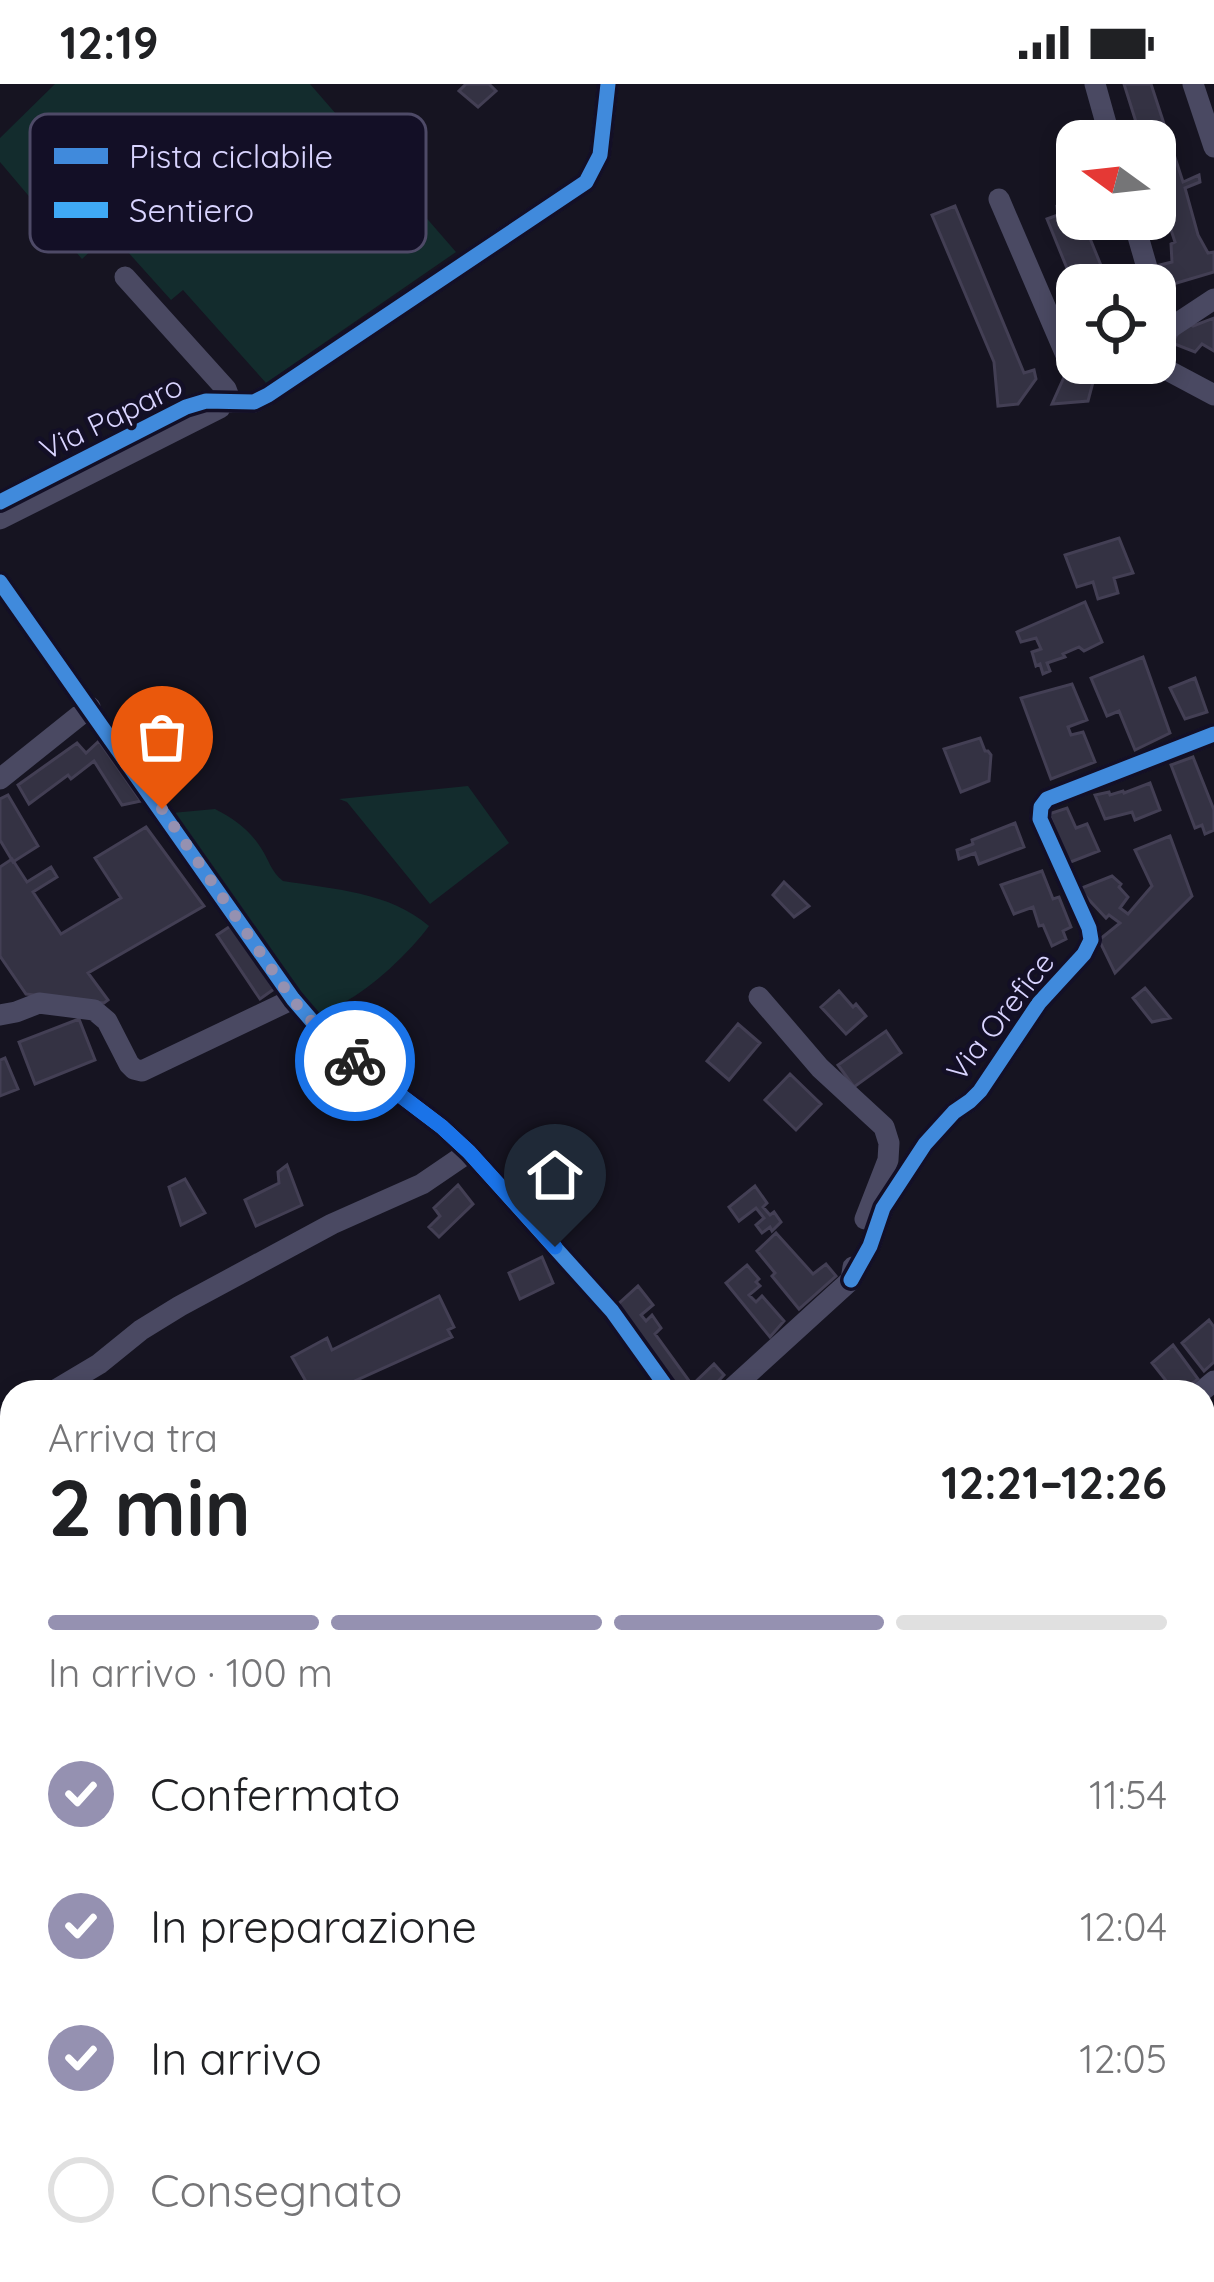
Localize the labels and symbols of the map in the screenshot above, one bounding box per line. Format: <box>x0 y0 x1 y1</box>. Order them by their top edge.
legend <box>30 114 426 252</box>
north arrow <box>1056 120 1176 240</box>
text: Pista ciclabile <box>129 135 333 176</box>
text: Sentiero <box>129 189 254 230</box>
street label: Via Paparo <box>33 366 189 468</box>
pin <box>111 686 213 809</box>
street label: Via Orefice <box>938 944 1062 1088</box>
courier <box>295 1001 415 1121</box>
pin <box>504 1124 606 1247</box>

